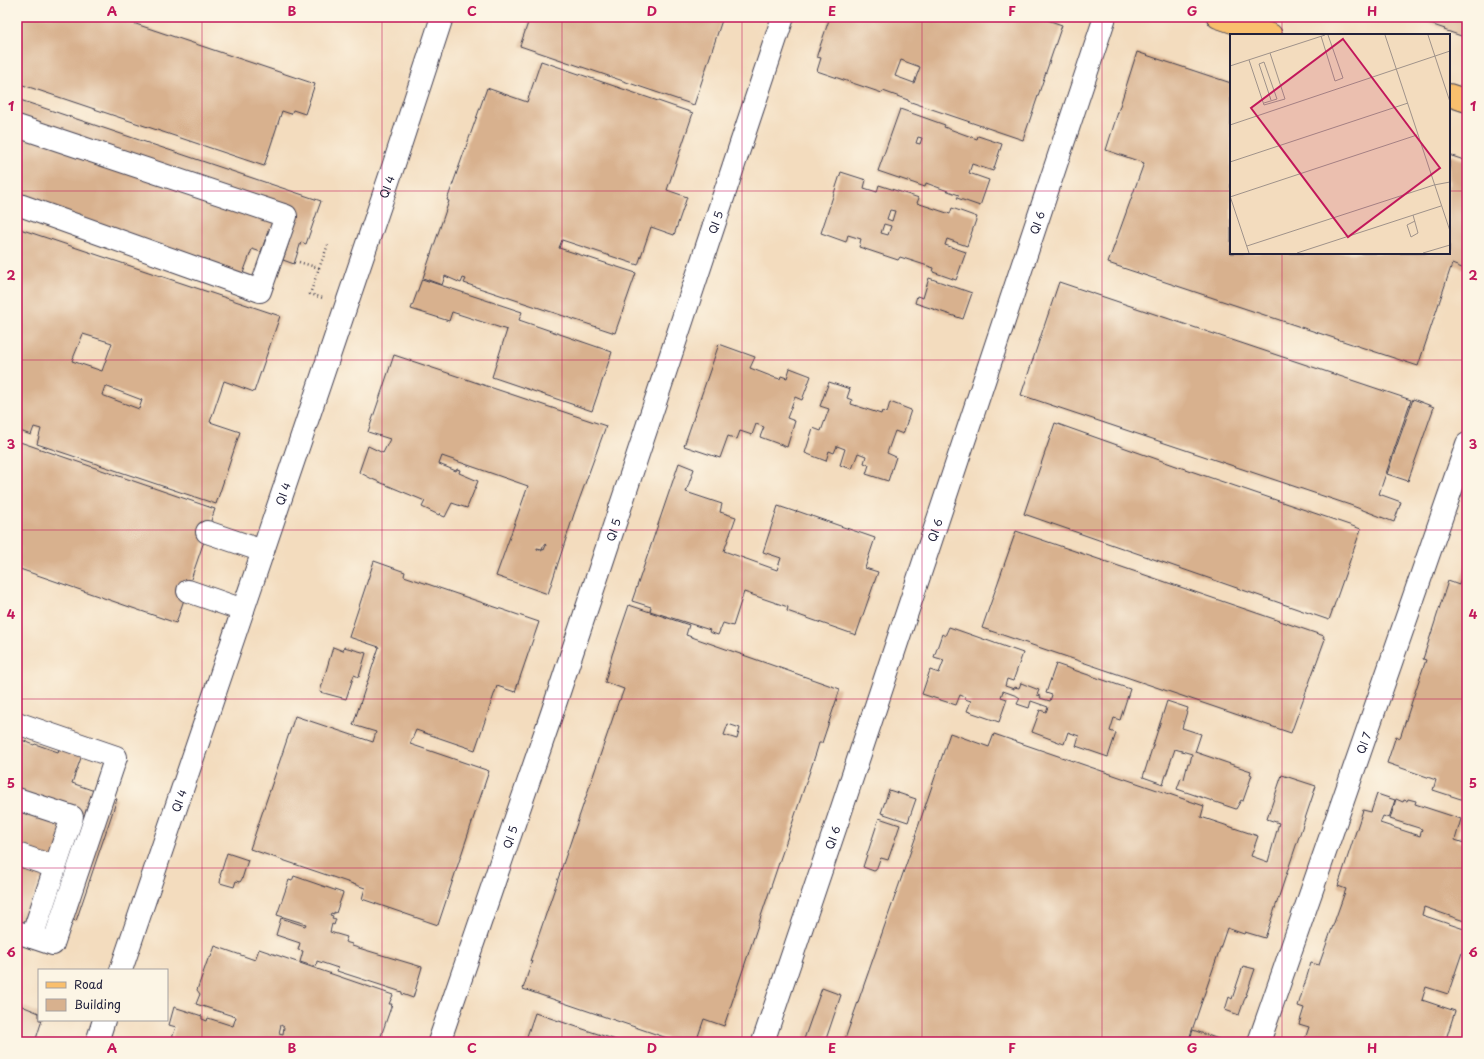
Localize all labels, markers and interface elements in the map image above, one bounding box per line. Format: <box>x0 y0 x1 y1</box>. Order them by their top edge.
text: A <box>107 1 117 20</box>
text: B <box>288 1 297 20</box>
text: C <box>467 1 477 20</box>
text: D <box>647 1 657 20</box>
text: E <box>828 1 836 20</box>
text: F <box>1008 1 1016 20</box>
text: G <box>1187 1 1197 20</box>
text: H <box>1367 1 1377 20</box>
inset map <box>1230 34 1450 254</box>
text: 1 <box>8 96 14 115</box>
text: 1 <box>1470 96 1476 115</box>
street label: QI 4 <box>375 173 398 200</box>
street label: QI 5 <box>703 208 727 236</box>
street label: QI 6 <box>1025 208 1049 236</box>
text: 2 <box>6 265 16 284</box>
text: 2 <box>1468 265 1478 284</box>
text: 3 <box>7 434 16 453</box>
text: 3 <box>1469 434 1478 453</box>
street label: QI 4 <box>271 480 294 507</box>
street label: QI 5 <box>601 516 625 543</box>
street label: QI 6 <box>923 516 946 544</box>
text: 4 <box>7 604 16 623</box>
text: 4 <box>1469 604 1478 623</box>
street label: QI 7 <box>1351 729 1375 756</box>
text: 5 <box>7 773 15 792</box>
text: 5 <box>1469 773 1477 792</box>
street label: QI 4 <box>167 787 190 814</box>
street label: QI 5 <box>498 823 521 851</box>
street label: QI 6 <box>820 823 844 851</box>
text: 6 <box>6 942 16 961</box>
text: 6 <box>1468 942 1478 961</box>
legend <box>38 969 168 1021</box>
text: Road <box>74 975 103 993</box>
text: Building <box>74 995 121 1013</box>
text: A <box>107 1038 117 1057</box>
text: B <box>288 1038 297 1057</box>
text: C <box>467 1038 477 1057</box>
text: D <box>647 1038 657 1057</box>
text: E <box>828 1038 836 1057</box>
text: F <box>1008 1038 1016 1057</box>
text: G <box>1187 1038 1197 1057</box>
text: H <box>1367 1038 1377 1057</box>

